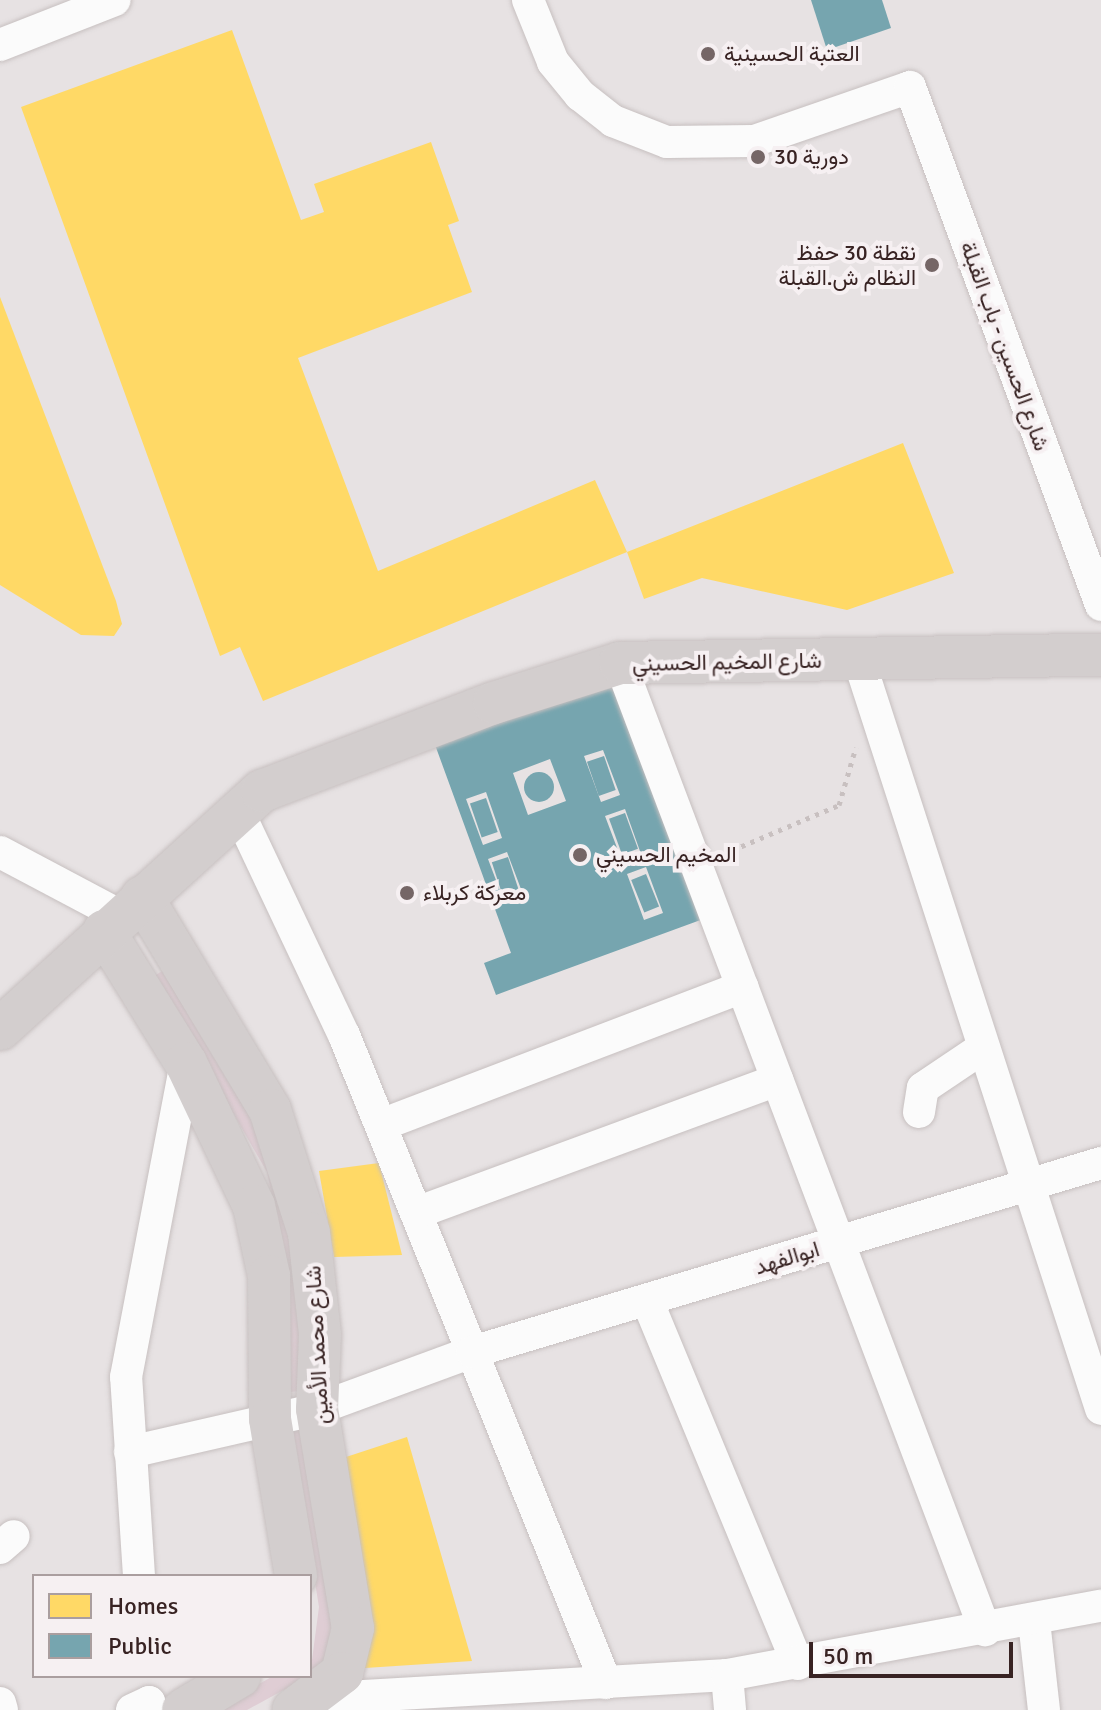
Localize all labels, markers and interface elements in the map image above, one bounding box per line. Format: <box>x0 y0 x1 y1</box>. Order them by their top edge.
place label: العتبة الحسينية <box>724 41 860 67</box>
marker: العتبة الحسينية <box>699 45 717 63</box>
place label: دورية 30 <box>774 144 849 170</box>
marker: دورية 30 <box>749 148 767 166</box>
street label: شارع الحسين - باب القبلة <box>955 238 1055 454</box>
place label: نقطة 30 حفظ النظام ش.القبلة <box>778 239 916 290</box>
marker: نقطة 30 حفظ النظام ش.القبلة <box>923 256 941 274</box>
street label: شارع المخيم الحسيني <box>632 647 822 677</box>
place label: المخيم الحسيني <box>596 842 736 868</box>
marker: المخيم الحسيني <box>571 846 589 864</box>
place label: معركة كربلاء <box>423 880 526 906</box>
marker: معركة كربلاء <box>398 884 416 902</box>
street label: ابوالفهد <box>751 1236 823 1280</box>
street label: شارع محمد الأمين <box>300 1265 334 1425</box>
legend <box>32 1574 312 1678</box>
text: Homes <box>108 1591 178 1621</box>
scale bar <box>813 1626 1017 1676</box>
text: Public <box>108 1631 172 1661</box>
text: 50 m <box>823 1641 873 1671</box>

